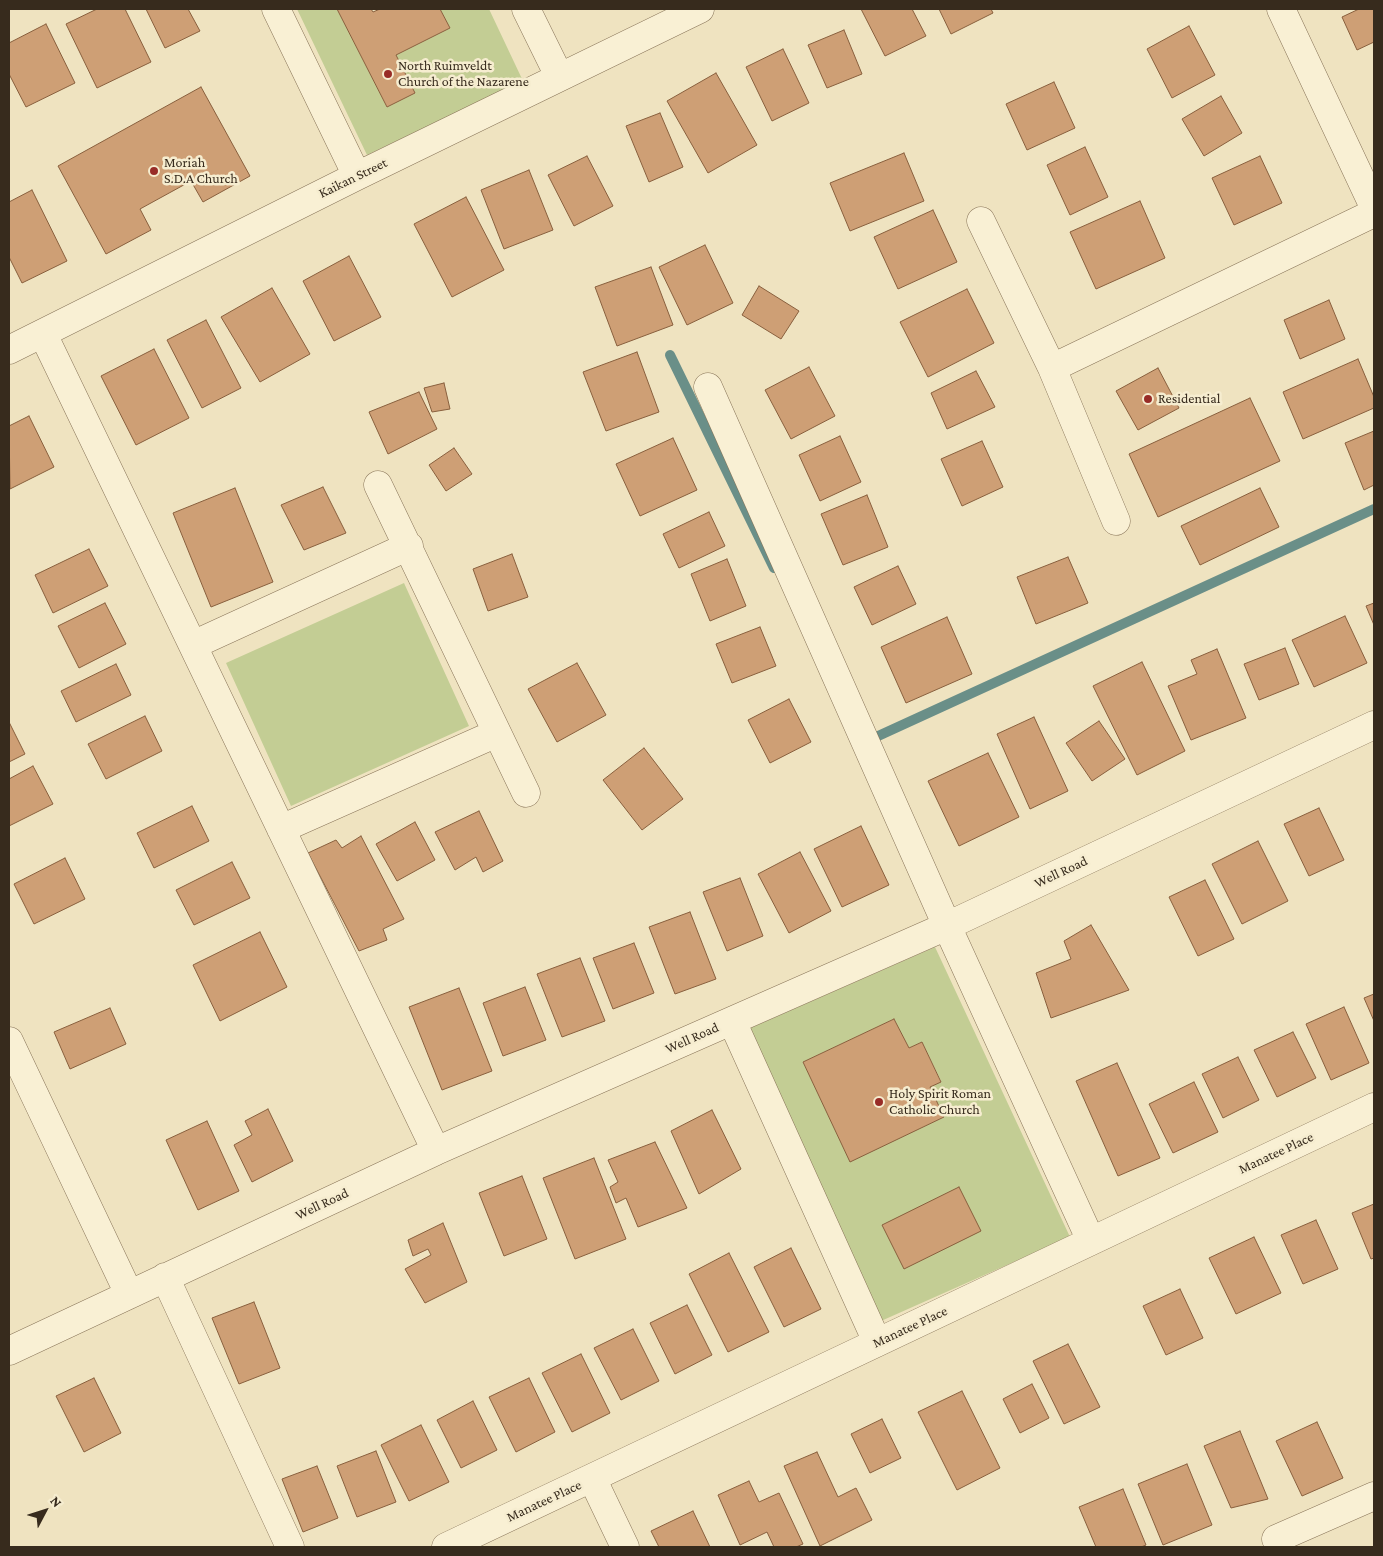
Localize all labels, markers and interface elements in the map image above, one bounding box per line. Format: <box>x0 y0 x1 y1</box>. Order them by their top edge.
place label: North Ruimveldt Church of the Nazarene <box>398 58 529 90</box>
marker: North Ruimveldt Church of the Nazarene <box>382 68 394 80</box>
street label: Kaikan Street <box>316 154 390 202</box>
place label: Moriah S.D.A Church <box>164 155 238 188</box>
marker: Moriah S.D.A Church <box>148 165 160 177</box>
place label: Residential <box>1158 391 1220 407</box>
marker: Residential <box>1142 393 1154 405</box>
street label: Well Road <box>1032 852 1090 892</box>
street label: Well Road <box>663 1019 721 1057</box>
place label: Holy Spirit Roman Catholic Church <box>889 1086 991 1118</box>
marker: Holy Spirit Roman Catholic Church <box>873 1096 885 1108</box>
street label: Manatee Place <box>1236 1128 1316 1178</box>
street label: Well Road <box>293 1184 351 1224</box>
street label: Manatee Place <box>870 1302 950 1352</box>
street label: Manatee Place <box>504 1476 584 1526</box>
north arrow <box>20 1486 70 1536</box>
text: N <box>47 1493 66 1510</box>

